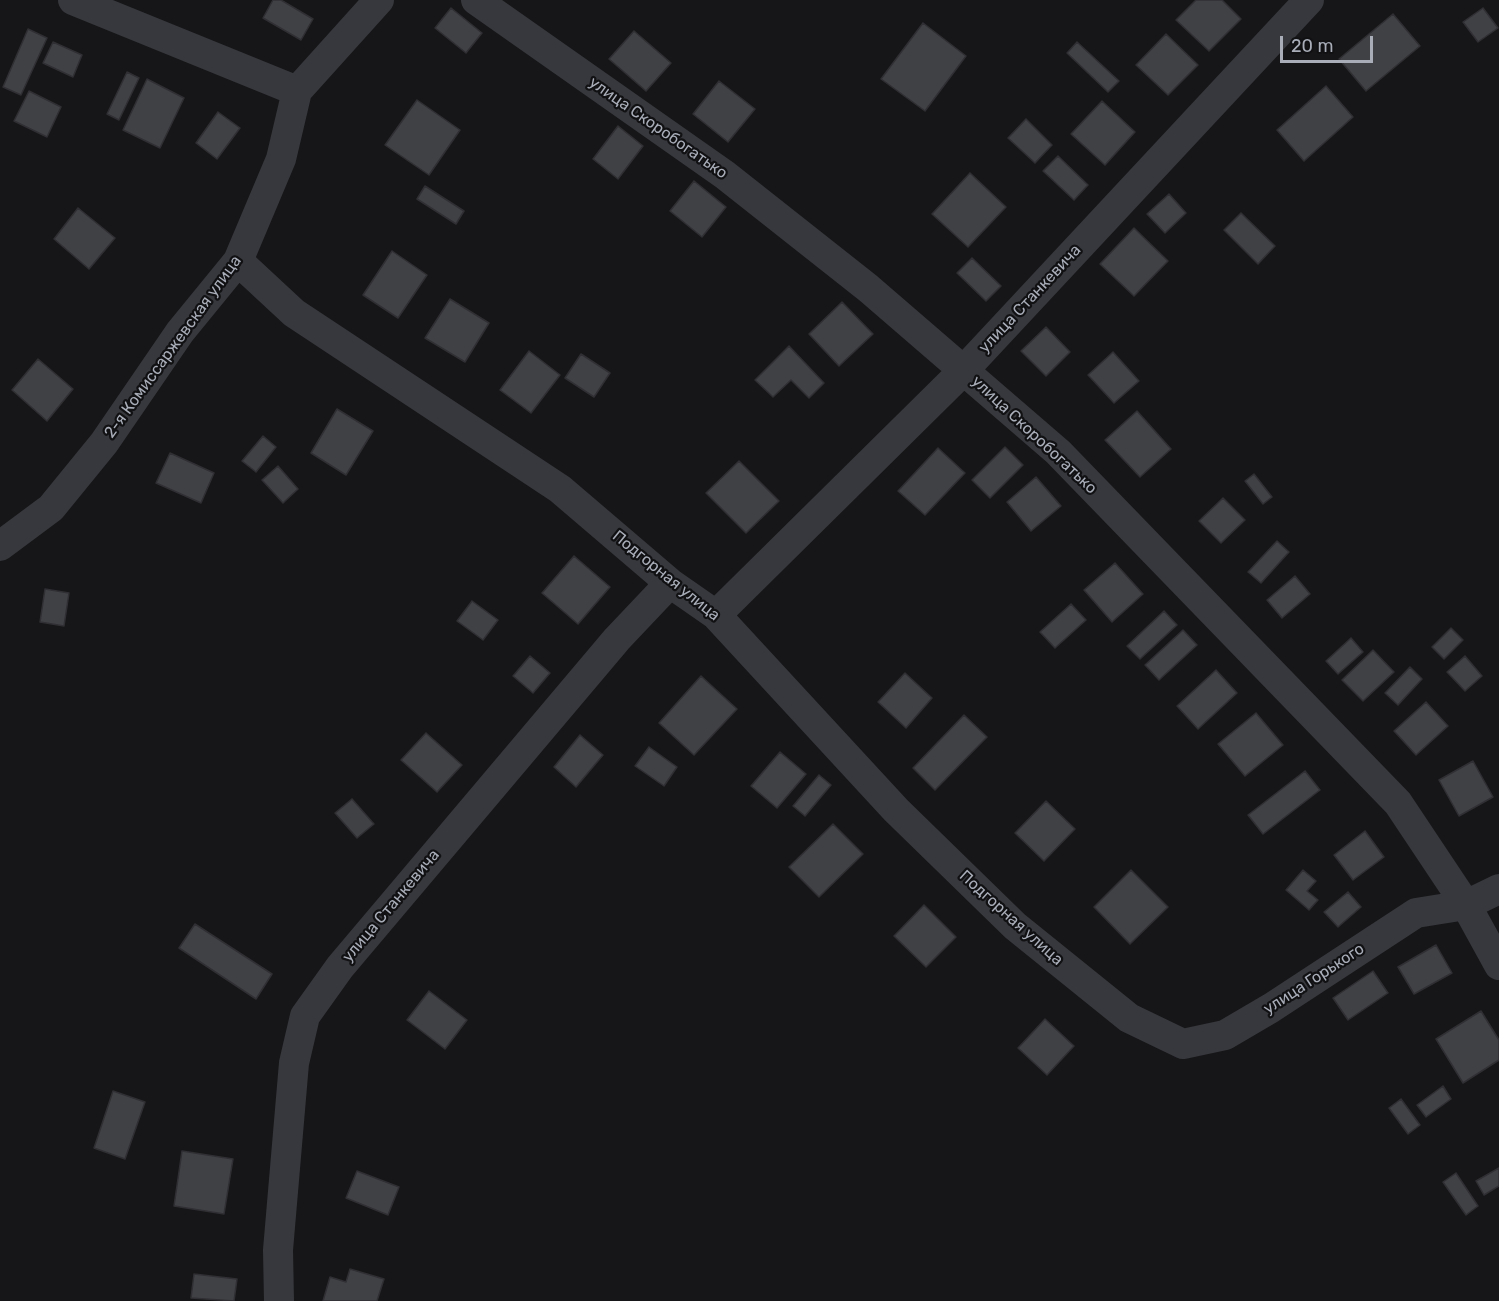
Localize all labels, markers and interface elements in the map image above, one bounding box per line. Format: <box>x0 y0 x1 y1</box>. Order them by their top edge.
scale bar <box>1283 24 1376 62</box>
text: 20 m <box>1291 35 1333 57</box>
street label: улица Скоробогатько <box>585 73 731 183</box>
street label: улица Станкевича <box>975 241 1085 357</box>
street label: 2-я Комиссаржевская улица <box>100 252 246 442</box>
street label: улица Скоробогатько <box>967 372 1101 498</box>
street label: Подгорная улица <box>608 527 724 625</box>
street label: улица Станкевича <box>338 846 444 966</box>
street label: Подгорная улица <box>955 866 1067 970</box>
street label: улица Горького <box>1260 939 1368 1019</box>

